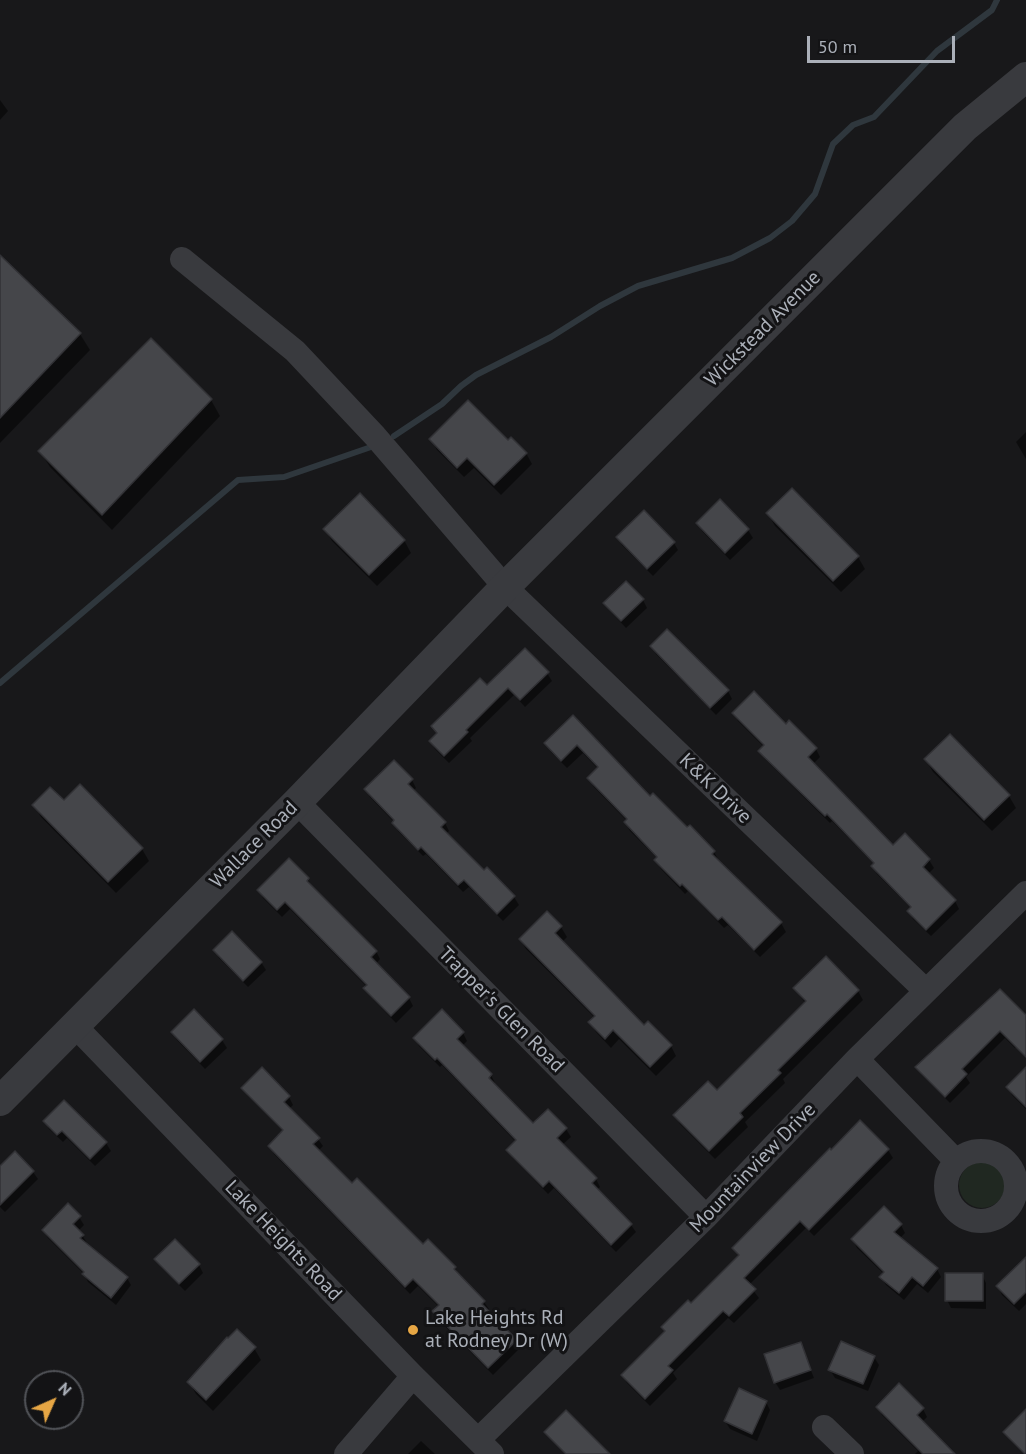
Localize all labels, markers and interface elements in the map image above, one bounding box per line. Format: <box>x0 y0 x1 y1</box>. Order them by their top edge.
scale bar <box>810 24 958 62</box>
text: 50 m <box>818 35 857 58</box>
street label: Wickstead Avenue <box>700 266 826 392</box>
street label: K&K Drive <box>674 749 756 829</box>
street label: Wallace Road <box>205 796 303 894</box>
street label: Trapper's Glen Road <box>433 942 569 1078</box>
street label: Mountainview Drive <box>685 1098 821 1238</box>
street label: Lake Heights Road <box>219 1176 347 1306</box>
place label: Lake Heights Rd at Rodney Dr (W) <box>425 1306 568 1353</box>
marker: Lake Heights Rd at Rodney Dr (W) <box>406 1323 420 1337</box>
north arrow <box>24 1370 84 1430</box>
text: N <box>55 1378 76 1399</box>

